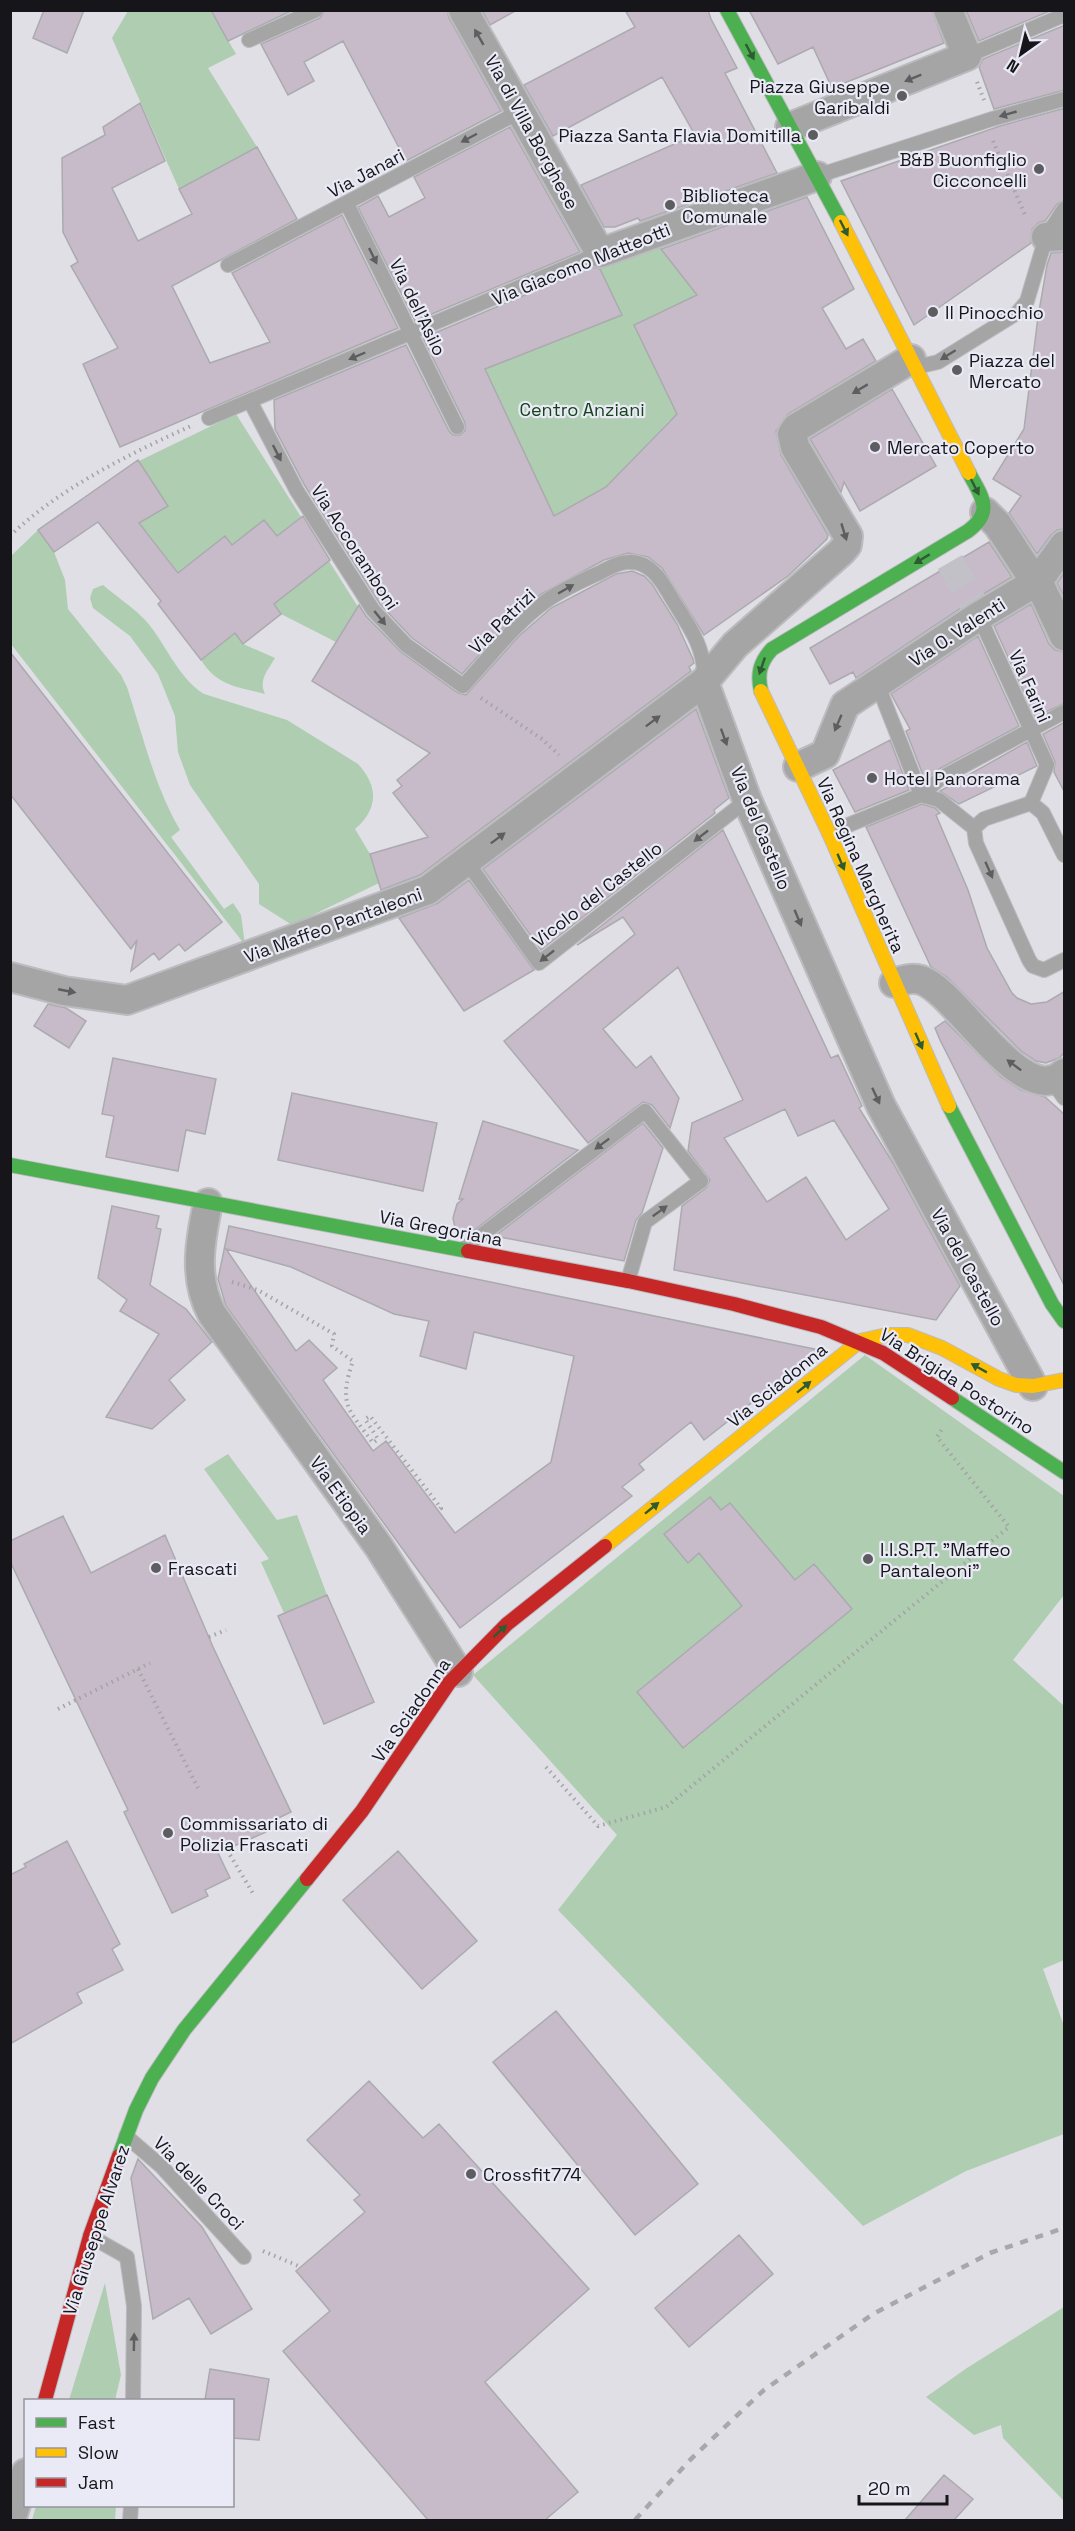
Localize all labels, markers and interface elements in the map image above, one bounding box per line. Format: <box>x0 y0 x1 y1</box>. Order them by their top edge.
north arrow <box>991 24 1051 84</box>
one-way arrow <box>473 29 484 45</box>
one-way arrow <box>745 44 755 61</box>
street label: Via di Villa Borghese <box>480 51 584 213</box>
text: N <box>1003 54 1023 78</box>
one-way arrow <box>903 73 921 83</box>
place label: Piazza Giuseppe Garibaldi <box>749 75 890 119</box>
marker: Piazza Giuseppe Garibaldi <box>895 89 909 103</box>
one-way arrow <box>999 110 1017 120</box>
place label: Piazza Santa Flavia Domitilla <box>558 124 801 147</box>
marker: Piazza Santa Flavia Domitilla <box>806 128 820 142</box>
one-way arrow <box>461 133 478 143</box>
street label: Via Janari <box>324 143 408 203</box>
place label: B&B Buonfiglio Cicconcelli <box>899 148 1027 192</box>
marker: B&B Buonfiglio Cicconcelli <box>1032 162 1046 176</box>
place label: Biblioteca Comunale <box>682 184 769 228</box>
marker: Biblioteca Comunale <box>663 198 677 212</box>
street label: Via Giacomo Matteotti <box>488 218 674 310</box>
one-way arrow <box>839 220 849 237</box>
one-way arrow <box>368 248 377 265</box>
street label: Via dell'Asilo <box>385 255 451 359</box>
place label: Il Pinocchio <box>945 301 1044 324</box>
marker: Il Pinocchio <box>926 305 940 319</box>
place label: Piazza del Mercato <box>969 349 1055 393</box>
one-way arrow <box>940 350 956 361</box>
one-way arrow <box>348 352 366 361</box>
marker: Piazza del Mercato <box>950 363 964 377</box>
one-way arrow <box>852 384 868 395</box>
park label: Centro Anziani <box>519 398 645 421</box>
place label: Mercato Coperto <box>887 436 1035 459</box>
marker: Mercato Coperto <box>868 440 882 454</box>
one-way arrow <box>272 444 282 461</box>
one-way arrow <box>970 478 980 495</box>
street label: Via Accoramboni <box>306 480 404 614</box>
one-way arrow <box>840 524 849 542</box>
one-way arrow <box>914 553 930 564</box>
street label: Via Patrizi <box>464 583 540 659</box>
one-way arrow <box>558 584 575 594</box>
street label: Via O. Valenti <box>905 592 1009 672</box>
one-way arrow <box>373 610 386 625</box>
street label: Via Farini <box>1004 646 1056 726</box>
one-way arrow <box>757 657 766 675</box>
one-way arrow <box>645 715 661 727</box>
one-way arrow <box>833 715 843 733</box>
one-way arrow <box>720 728 729 746</box>
street label: Via del Castello <box>726 763 796 893</box>
place label: Hotel Panorama <box>884 767 1020 790</box>
marker: Hotel Panorama <box>865 771 879 785</box>
street label: Via Regina Margherita <box>812 774 910 956</box>
one-way arrow <box>693 830 709 843</box>
one-way arrow <box>490 833 505 845</box>
street label: Vicolo del Castello <box>527 836 667 952</box>
one-way arrow <box>837 854 846 871</box>
one-way arrow <box>984 862 993 879</box>
street label: Via Maffeo Pantaleoni <box>241 882 425 968</box>
one-way arrow <box>793 909 803 927</box>
one-way arrow <box>539 949 555 962</box>
one-way arrow <box>58 987 77 996</box>
one-way arrow <box>915 1032 925 1050</box>
one-way arrow <box>1006 1059 1021 1071</box>
one-way arrow <box>872 1088 881 1105</box>
one-way arrow <box>594 1138 610 1150</box>
street label: Via del Castello <box>926 1204 1010 1330</box>
street label: Via Gregoriana <box>377 1205 505 1251</box>
one-way arrow <box>653 1206 668 1218</box>
street label: Via Brigida Postorino <box>875 1322 1039 1440</box>
street label: Via Sciadonna <box>722 1338 832 1432</box>
one-way arrow <box>970 1363 987 1373</box>
one-way arrow <box>796 1380 812 1393</box>
street label: Via Etiopia <box>305 1451 377 1539</box>
one-way arrow <box>644 1503 659 1515</box>
place label: I.I.S.P.T. "Maffeo Pantaleoni" <box>880 1538 1011 1582</box>
marker: I.I.S.P.T. "Maffeo Pantaleoni" <box>861 1552 875 1566</box>
place label: Frascati <box>168 1557 237 1580</box>
marker: Frascati <box>149 1561 163 1575</box>
one-way arrow <box>492 1624 507 1638</box>
street label: Via Sciadonna <box>367 1653 455 1767</box>
place label: Commissariato di Polizia Frascati <box>180 1812 328 1856</box>
marker: Commissariato di Polizia Frascati <box>161 1826 175 1840</box>
street label: Via delle Croci <box>149 2131 249 2235</box>
street label: Via Giuseppe Alvarez <box>58 2142 134 2318</box>
place label: Crossfit774 <box>483 2163 582 2186</box>
marker: Crossfit774 <box>464 2167 478 2181</box>
one-way arrow <box>129 2333 138 2352</box>
legend <box>24 2399 234 2507</box>
text: Fast <box>78 2411 115 2434</box>
text: Slow <box>78 2441 119 2464</box>
scale bar <box>859 2468 948 2506</box>
text: Jam <box>78 2471 114 2494</box>
text: 20 m <box>868 2477 911 2500</box>

